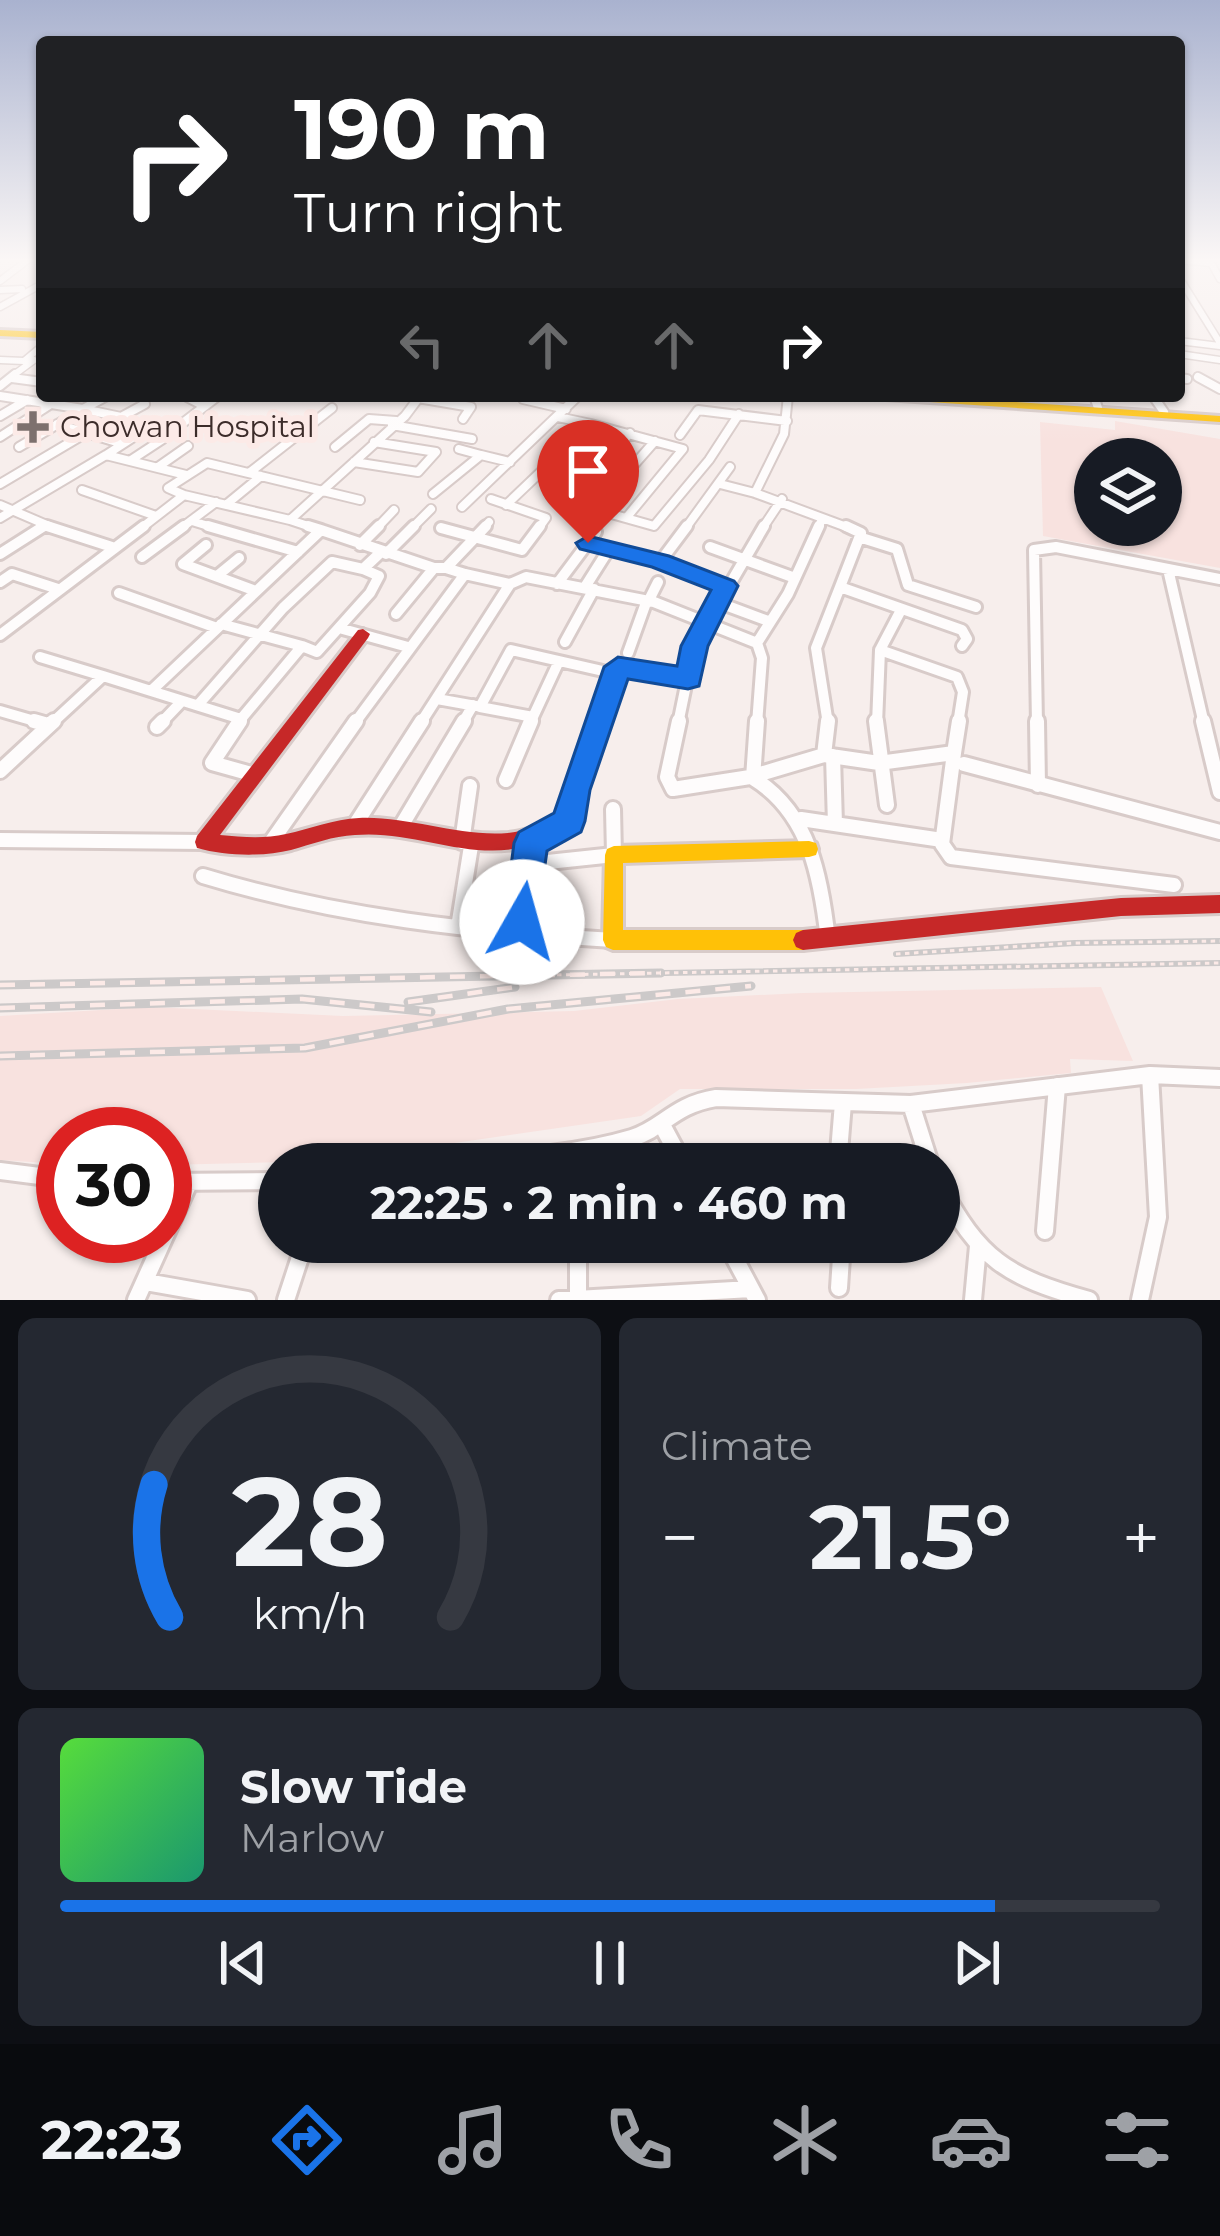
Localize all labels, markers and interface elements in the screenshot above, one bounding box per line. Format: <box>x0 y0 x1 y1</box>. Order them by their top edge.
text: 190 m <box>294 78 549 180</box>
icon: right <box>96 84 252 240</box>
text: Turn right <box>294 180 564 246</box>
icon: left <box>389 312 455 378</box>
icon: ahead <box>515 312 581 378</box>
icon: ahead <box>641 312 707 378</box>
icon: right <box>767 312 833 378</box>
place label: Chowan Hospital <box>60 408 315 445</box>
marker: Chowan Hospital <box>17 411 49 443</box>
pin <box>537 420 639 543</box>
icon: arrive <box>555 438 621 504</box>
map controls <box>1074 438 1182 546</box>
button: layers <box>1074 438 1182 546</box>
position arrow <box>459 859 585 985</box>
speed limit sign: 30 <box>36 1107 192 1263</box>
text: 22:25 · 2 min · 460 m <box>370 1175 848 1230</box>
text: Climate <box>661 1422 813 1470</box>
text: 28 <box>231 1445 387 1597</box>
text: 21.5° <box>809 1482 1012 1592</box>
text: − <box>661 1497 699 1578</box>
text: + <box>1122 1497 1160 1578</box>
text: km/h <box>252 1587 367 1640</box>
text: Slow Tide <box>240 1759 467 1814</box>
text: Marlow <box>240 1814 384 1862</box>
icon: previous <box>210 1930 276 1996</box>
icon: pause <box>577 1930 643 1996</box>
icon: next <box>944 1930 1010 1996</box>
icon: directions <box>265 2098 349 2182</box>
icon: music <box>431 2098 515 2182</box>
icon: phone <box>597 2098 681 2182</box>
icon: climate <box>763 2098 847 2182</box>
icon: car <box>929 2098 1013 2182</box>
icon: filters <box>1095 2098 1179 2182</box>
text: 22:23 <box>41 2107 183 2173</box>

